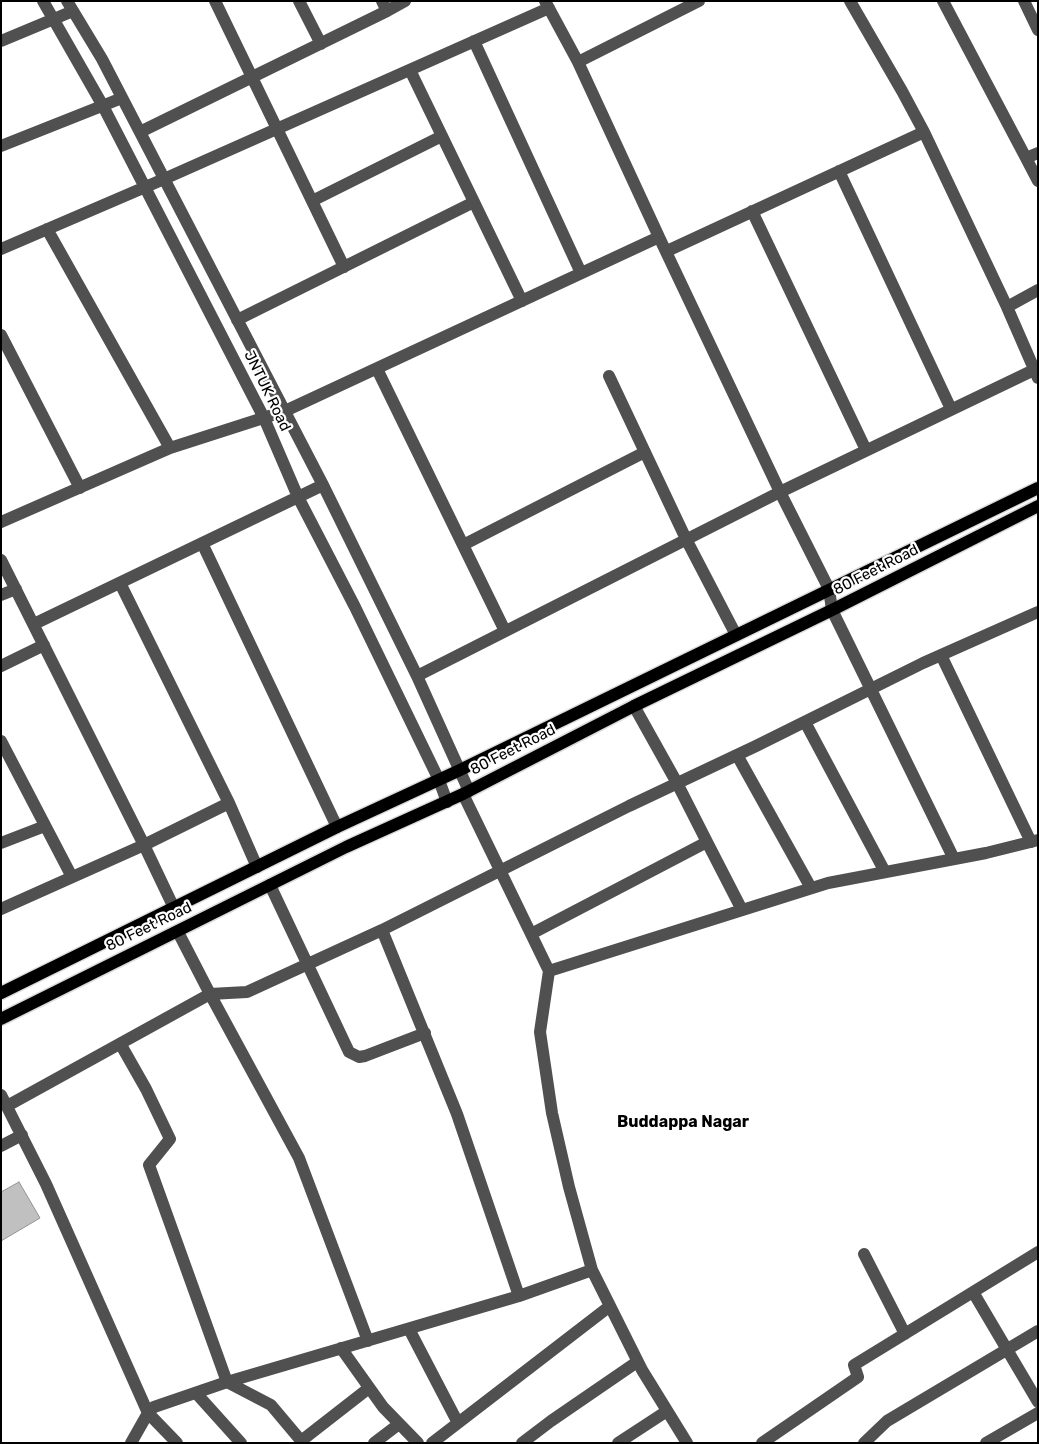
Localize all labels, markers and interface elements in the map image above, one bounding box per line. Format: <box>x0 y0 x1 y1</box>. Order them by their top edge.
street label: JNTUK Road <box>240 348 294 434</box>
street label: 80 Feet Road <box>830 541 922 599</box>
street label: 80 Feet Road <box>467 721 559 779</box>
street label: 80 Feet Road <box>103 898 195 956</box>
district label: Buddappa Nagar <box>617 1112 749 1132</box>

